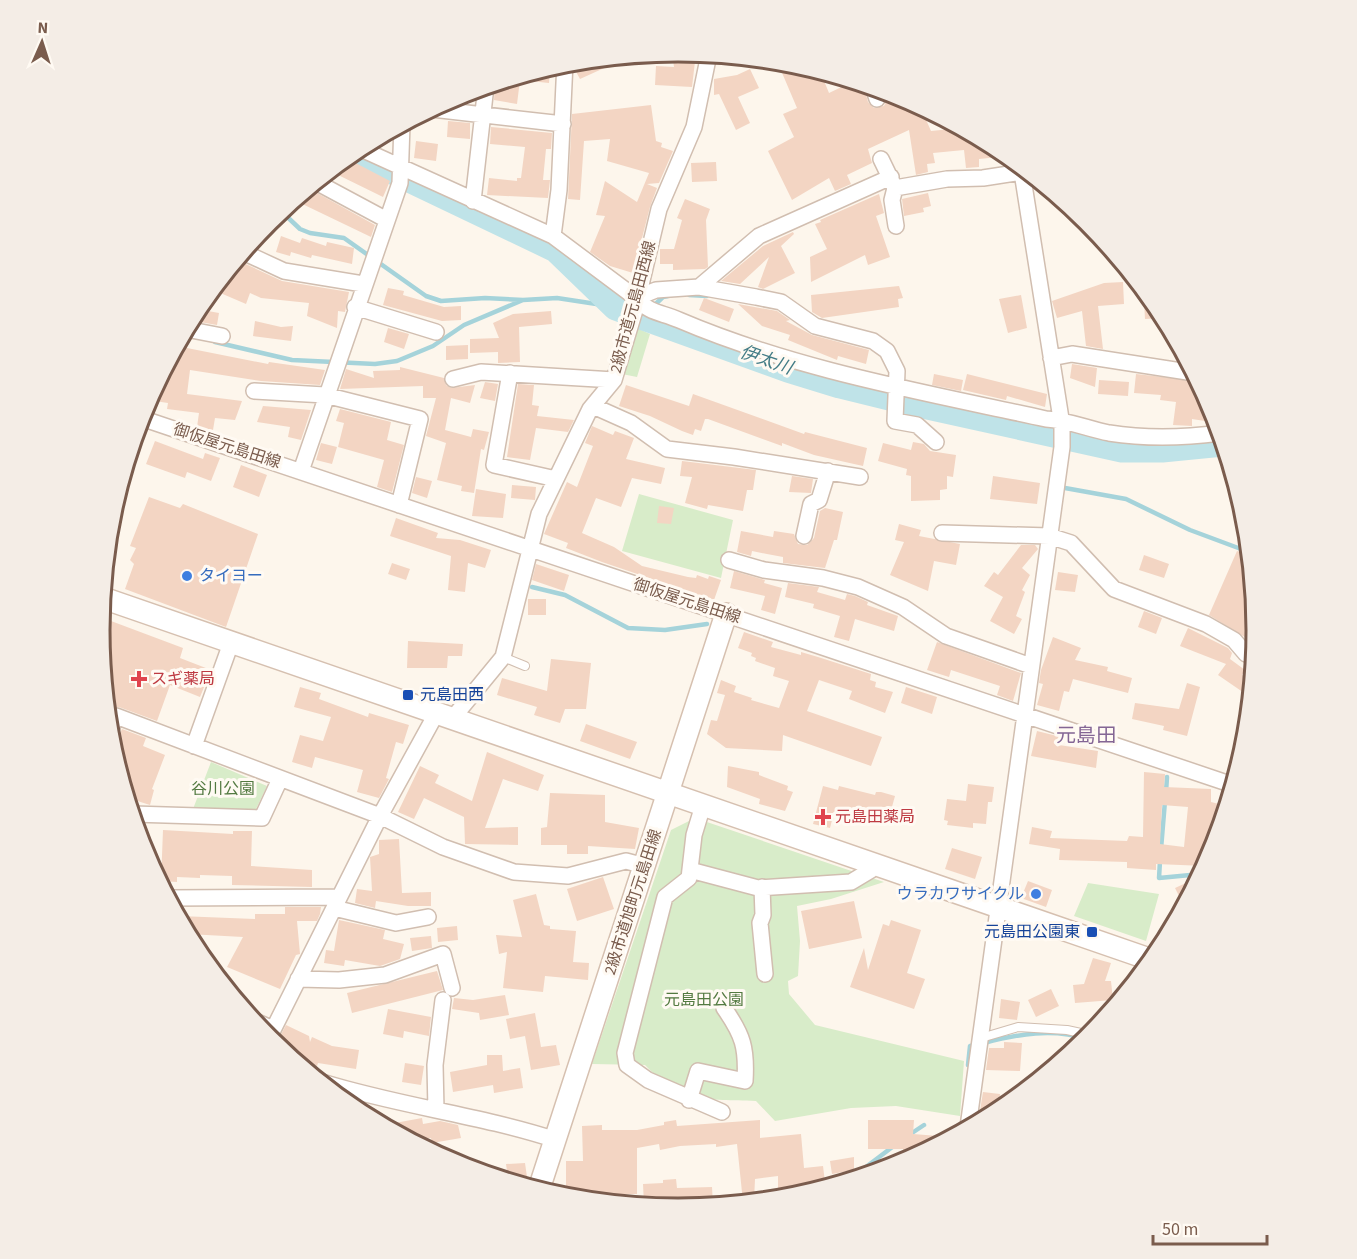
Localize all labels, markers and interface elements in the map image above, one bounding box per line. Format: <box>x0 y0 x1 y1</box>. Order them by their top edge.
north arrow <box>12 12 72 72</box>
text: N <box>37 17 49 39</box>
street label: 2級市道元島田西線 <box>605 238 661 376</box>
water label: 伊太川 <box>736 339 797 381</box>
street label: 御仮屋元島田線 <box>170 418 284 474</box>
place label: タイヨー <box>199 565 263 587</box>
marker: タイヨー <box>180 569 194 583</box>
street label: 御仮屋元島田線 <box>630 573 744 629</box>
place label: スギ薬局 <box>151 668 215 690</box>
marker: スギ薬局 <box>132 672 146 686</box>
place label: 元島田西 <box>420 684 484 706</box>
marker: 元島田西 <box>401 688 415 702</box>
district label: 元島田 <box>1056 722 1116 750</box>
park label: 谷川公園 <box>191 778 255 800</box>
place label: 元島田薬局 <box>835 806 915 828</box>
marker: 元島田薬局 <box>816 810 830 824</box>
street label: 2級市道旭町元島田線 <box>599 826 667 978</box>
place label: ウラカワサイクル <box>897 883 1024 905</box>
marker: ウラカワサイクル <box>1029 887 1043 901</box>
place label: 元島田公園東 <box>984 921 1080 943</box>
marker: 元島田公園東 <box>1085 925 1099 939</box>
park label: 元島田公園 <box>664 989 744 1011</box>
scale bar <box>1153 1208 1267 1246</box>
text: 50 m <box>1162 1217 1198 1242</box>

